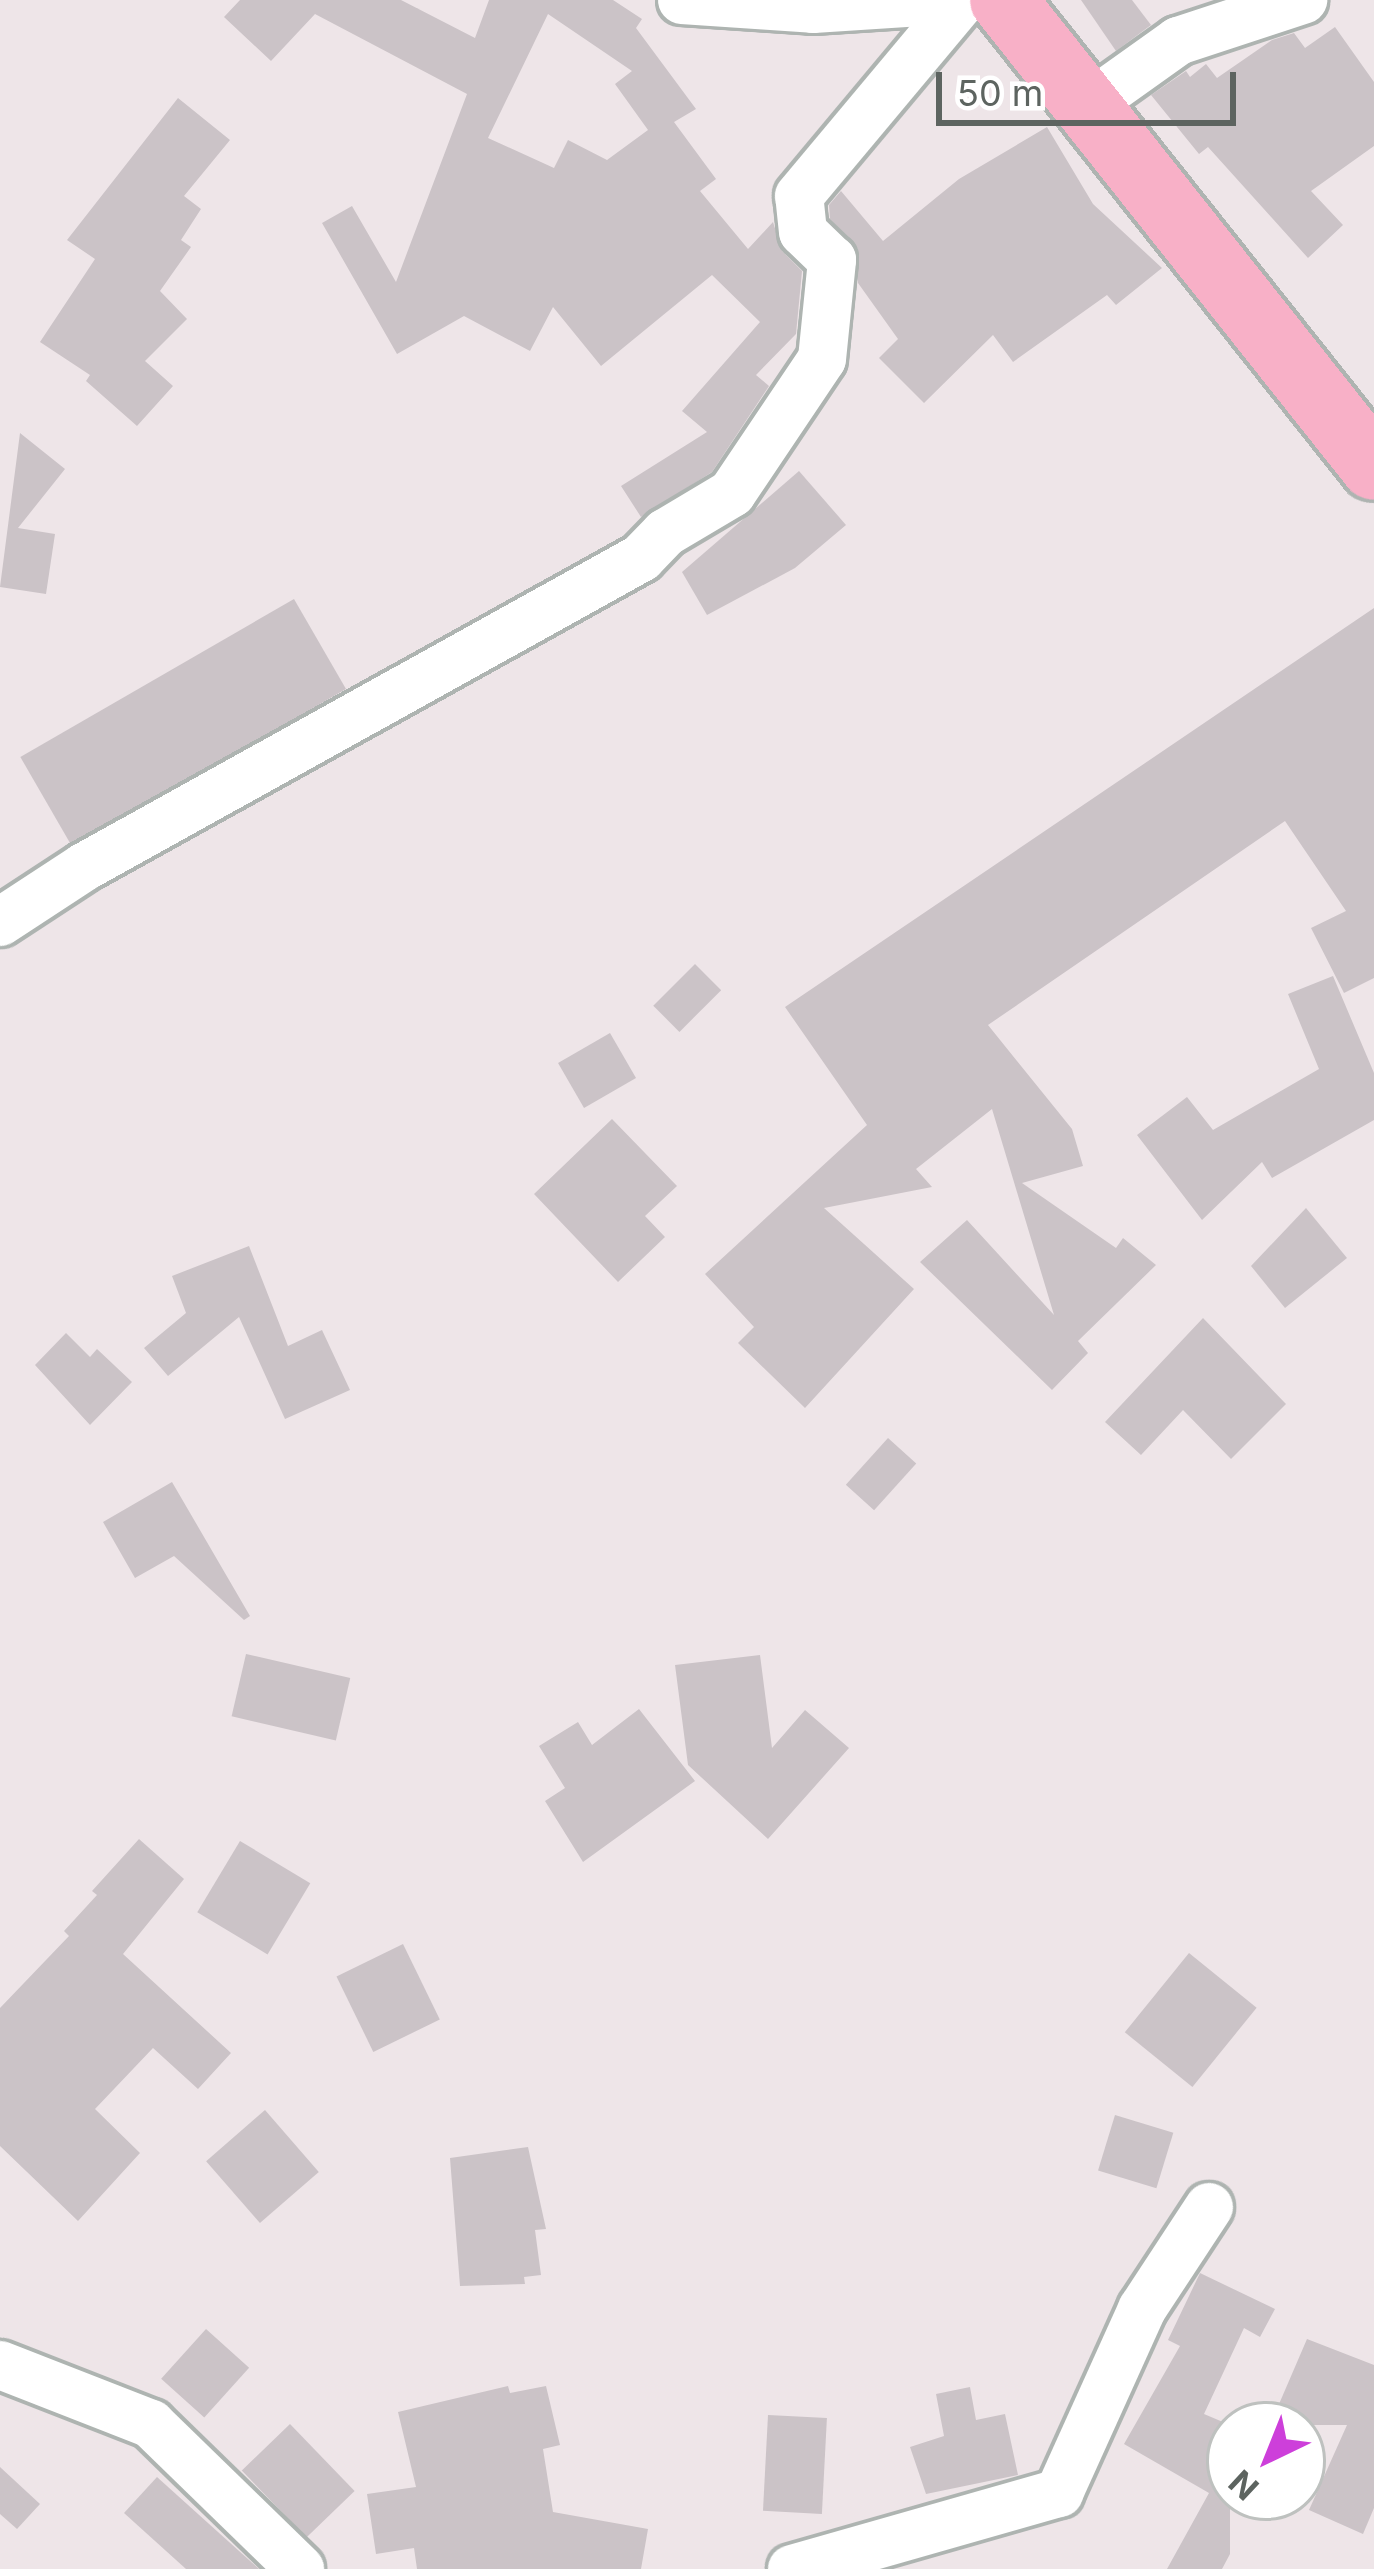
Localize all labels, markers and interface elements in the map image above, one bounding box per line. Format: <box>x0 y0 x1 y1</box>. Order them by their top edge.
scale bar <box>942 48 1242 122</box>
text: 50 m <box>957 71 1043 115</box>
north arrow <box>1206 2401 1326 2521</box>
text: N <box>1221 2462 1266 2508</box>

